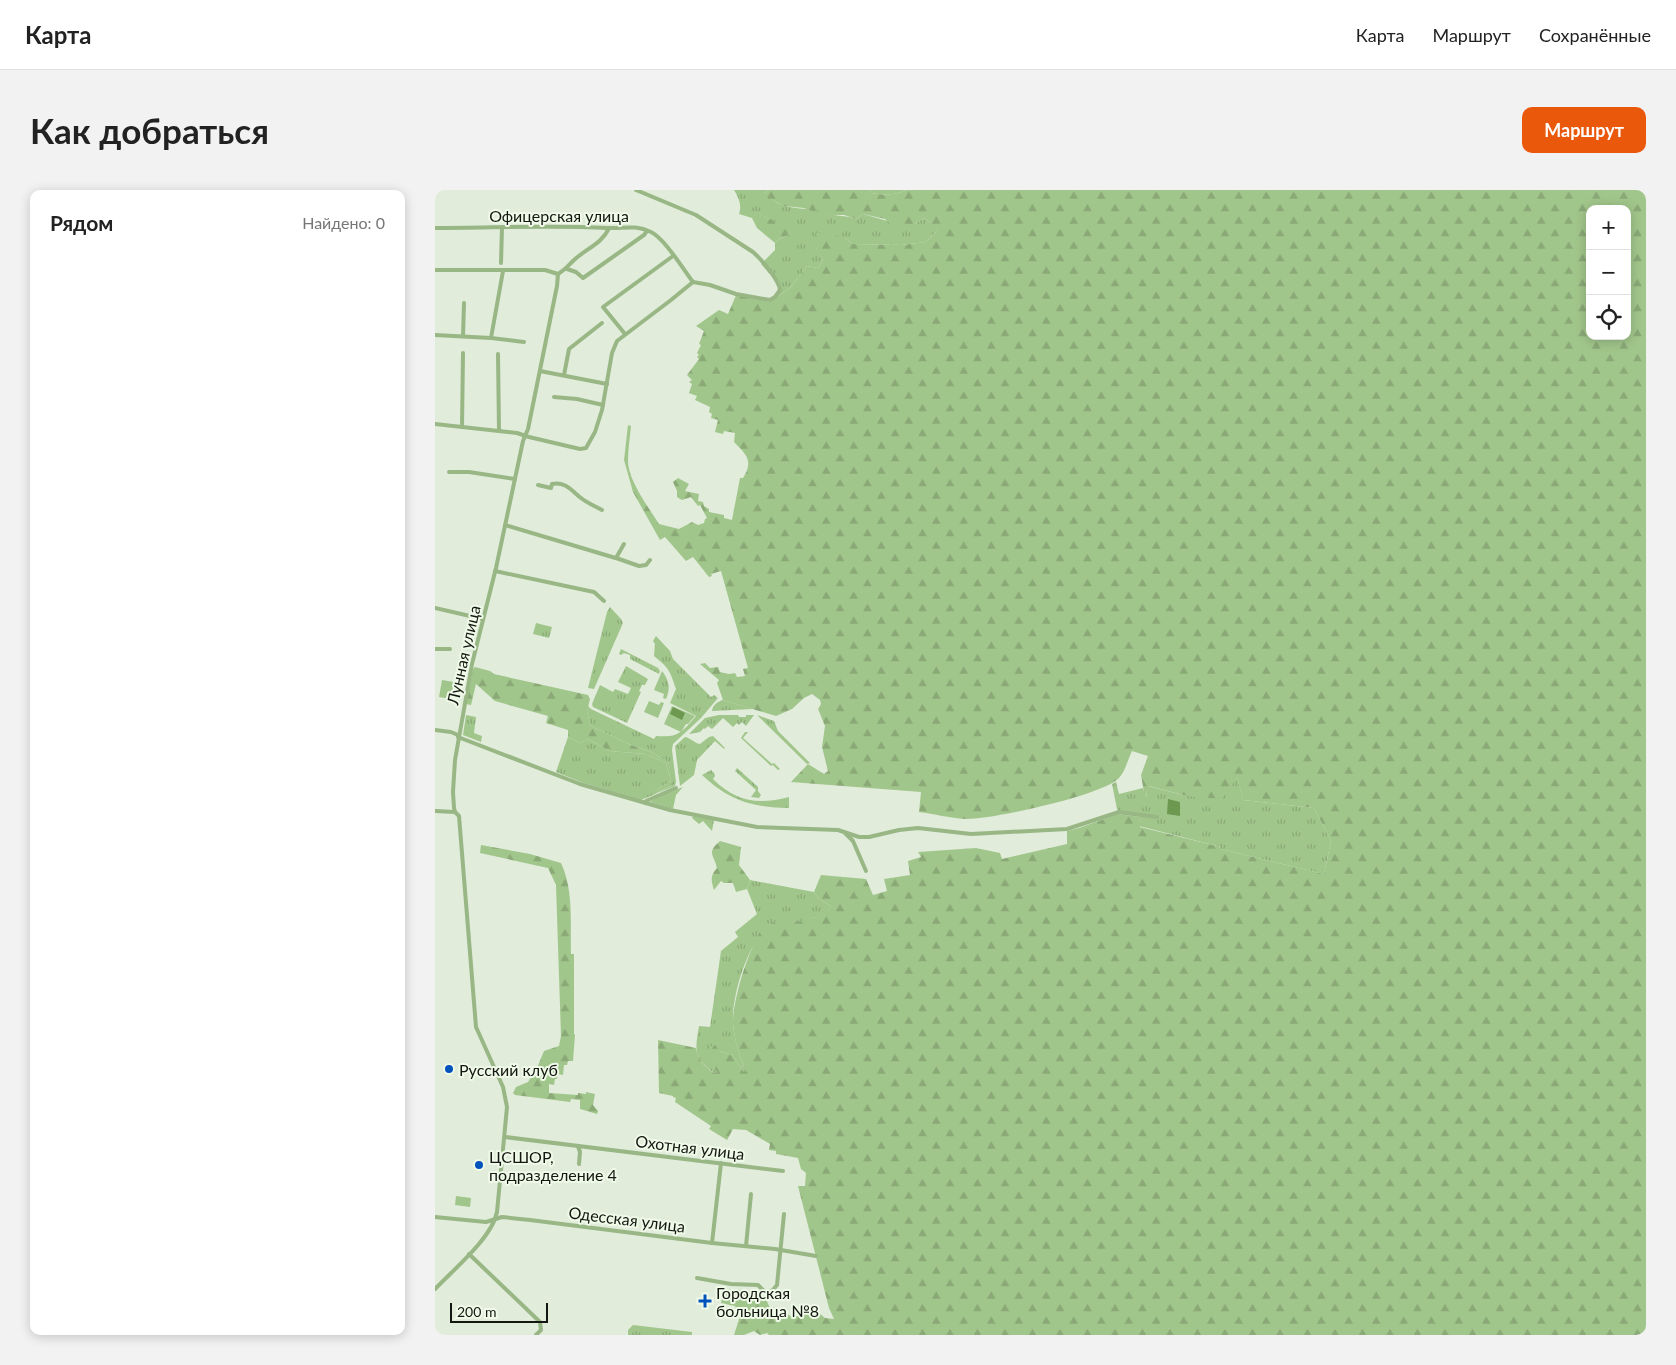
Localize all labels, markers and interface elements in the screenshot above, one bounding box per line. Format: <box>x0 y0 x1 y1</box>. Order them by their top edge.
text: Карта <box>25 20 92 49</box>
text: Карта <box>1356 24 1404 46</box>
text: Маршрут <box>1432 24 1511 46</box>
text: Сохранённые <box>1539 24 1651 46</box>
button: Маршрут <box>1522 107 1646 153</box>
text: Как добраться <box>30 109 269 151</box>
map controls <box>1586 205 1631 340</box>
button: + <box>1586 205 1631 250</box>
street label: Офицерская улица <box>489 206 629 225</box>
text: Рядом <box>50 210 113 235</box>
text: Найдено: 0 <box>302 213 385 232</box>
button: − <box>1586 250 1631 295</box>
button: locate <box>1586 295 1631 340</box>
street label: Лунная улица <box>442 603 484 707</box>
place label: Русский клуб <box>459 1060 558 1079</box>
marker: Русский клуб <box>443 1063 455 1075</box>
street label: Охотная улица <box>634 1131 746 1163</box>
place label: ЦСШОР, подразделение 4 <box>489 1147 617 1184</box>
marker: ЦСШОР, подразделение 4 <box>473 1159 485 1171</box>
street label: Одесская улица <box>568 1202 686 1236</box>
place label: Городская больница №8 <box>716 1283 819 1320</box>
marker: Городская больница №8 <box>698 1294 712 1308</box>
scale bar <box>450 1300 547 1323</box>
text: 200 m <box>457 1303 496 1320</box>

